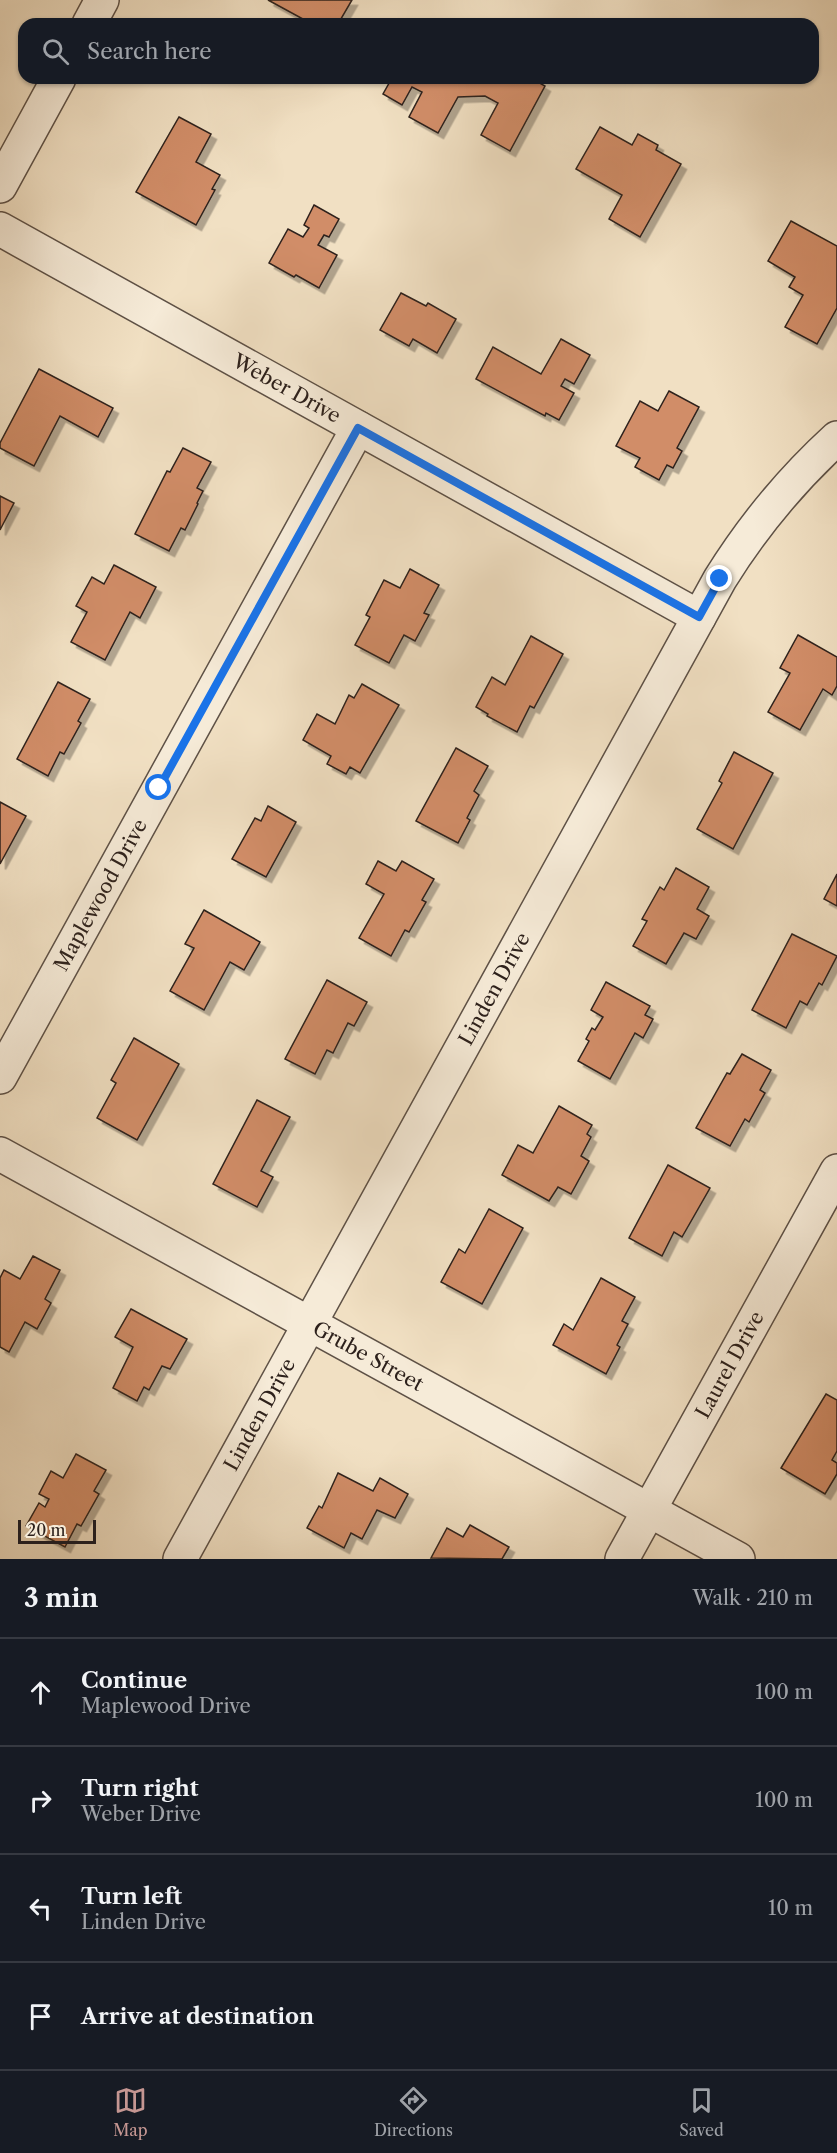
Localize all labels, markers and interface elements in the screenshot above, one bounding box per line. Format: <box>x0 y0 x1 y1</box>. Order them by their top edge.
search box <box>18 18 819 84</box>
icon: search <box>39 35 72 68</box>
text: Search here <box>87 38 212 65</box>
street label: Weber Drive <box>228 348 345 428</box>
route end <box>706 565 732 591</box>
route start <box>145 774 171 800</box>
street label: Maplewood Drive <box>49 815 152 975</box>
street label: Linden Drive <box>454 928 535 1049</box>
street label: Laurel Drive <box>690 1307 769 1423</box>
street label: Grube Street <box>309 1316 428 1396</box>
street label: Linden Drive <box>219 1354 300 1475</box>
scale bar <box>18 1517 96 1544</box>
text: 20 m <box>27 1520 66 1540</box>
text: 3 min <box>24 1582 98 1614</box>
text: Walk · 210 m <box>692 1586 813 1610</box>
text: Continue <box>81 1667 187 1694</box>
icon: ahead <box>24 1676 57 1709</box>
text: 100 m <box>755 1680 813 1704</box>
text: Maplewood Drive <box>81 1694 251 1718</box>
text: Turn right <box>81 1775 199 1802</box>
icon: right <box>24 1784 57 1817</box>
text: 100 m <box>755 1788 813 1812</box>
text: Weber Drive <box>81 1802 201 1826</box>
text: Turn left <box>81 1883 182 1910</box>
icon: left <box>24 1892 57 1925</box>
text: 10 m <box>768 1896 813 1920</box>
text: Linden Drive <box>81 1910 206 1934</box>
icon: arrive <box>24 2000 57 2033</box>
text: Arrive at destination <box>81 2003 314 2030</box>
tab: Map <box>113 2084 148 2140</box>
tab: Directions <box>374 2084 453 2140</box>
tab: Saved <box>679 2084 724 2140</box>

